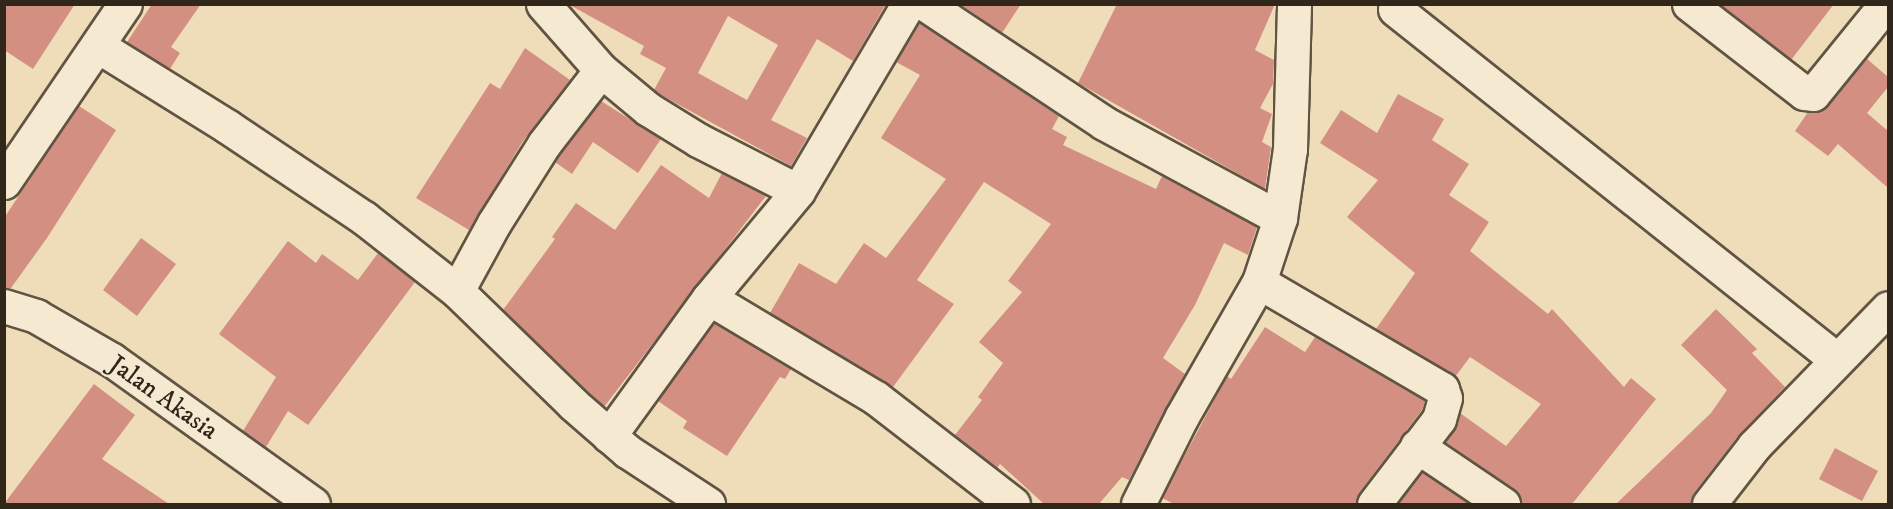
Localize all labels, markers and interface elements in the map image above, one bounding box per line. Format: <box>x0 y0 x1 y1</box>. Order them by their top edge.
street label: Jalan Akasia <box>103 349 223 447</box>

